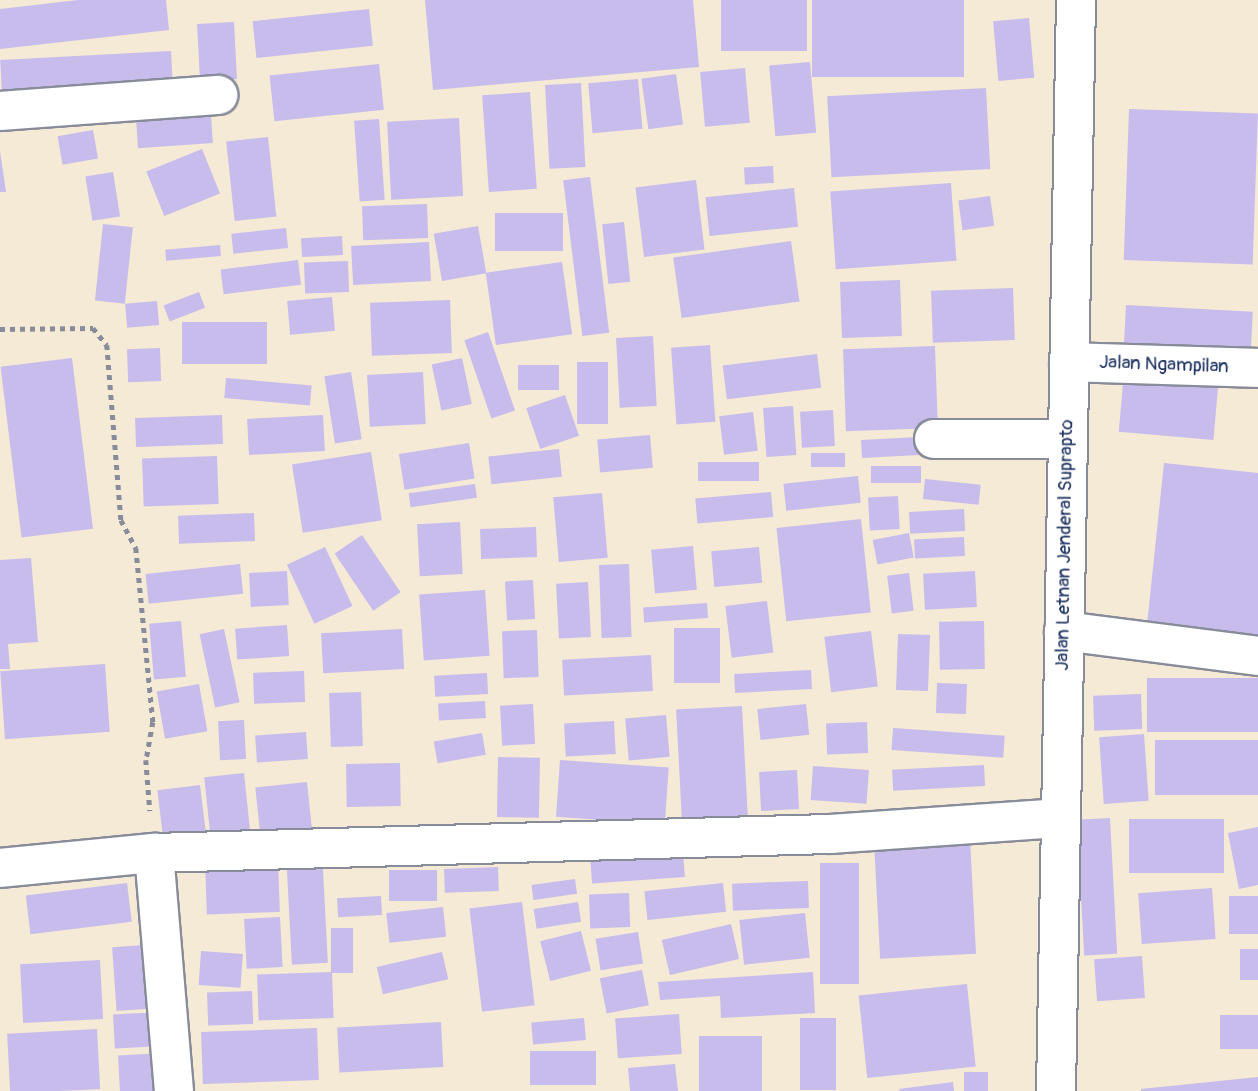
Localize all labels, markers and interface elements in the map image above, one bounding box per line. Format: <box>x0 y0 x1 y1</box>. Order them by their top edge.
street label: Jalan Ngampilan <box>1099 351 1229 379</box>
street label: Jalan Letnan Jenderal Suprapto <box>1051 419 1079 671</box>

